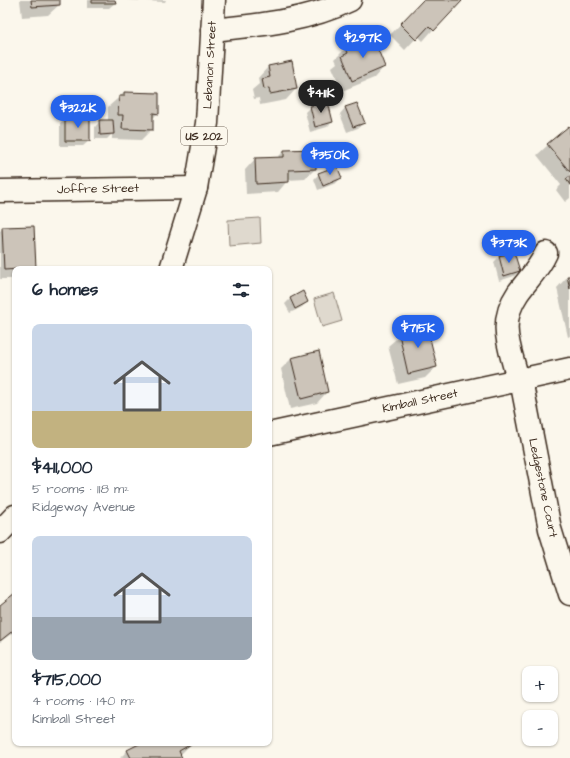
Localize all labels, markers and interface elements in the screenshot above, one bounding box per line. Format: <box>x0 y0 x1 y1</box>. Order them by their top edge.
street label: Lebanon Street <box>199 20 221 109</box>
pin: $297K <box>335 25 391 59</box>
text: $297K <box>344 29 382 47</box>
pin: $411K <box>293 80 349 114</box>
text: $411K <box>307 84 335 102</box>
pin: $322K <box>50 95 106 129</box>
text: $322K <box>60 99 96 117</box>
road number: US 202 <box>181 127 227 145</box>
pin: $350K <box>302 142 358 176</box>
text: $350K <box>310 146 350 164</box>
street label: Joffre Street <box>57 180 139 198</box>
pin: $373K <box>481 230 537 264</box>
text: $373K <box>491 234 527 252</box>
text: 6 homes <box>32 278 98 302</box>
icon: filters <box>230 279 252 301</box>
pin: $715K <box>390 315 446 349</box>
text: $715K <box>401 319 435 337</box>
icon: home <box>106 350 178 422</box>
street label: Kimball Street <box>381 385 459 417</box>
street label: Ledgestone Court <box>523 437 562 540</box>
text: $411,000 <box>32 456 93 480</box>
text: 5 rooms · 118 m² <box>32 480 129 498</box>
text: Ridgeway Avenue <box>32 498 135 516</box>
icon: home <box>106 562 178 634</box>
map controls <box>522 666 558 746</box>
button: + <box>522 666 558 702</box>
text: $715,000 <box>32 668 101 692</box>
text: 4 rooms · 140 m² <box>32 692 136 710</box>
text: Kimball Street <box>32 710 115 728</box>
button: − <box>522 710 558 746</box>

